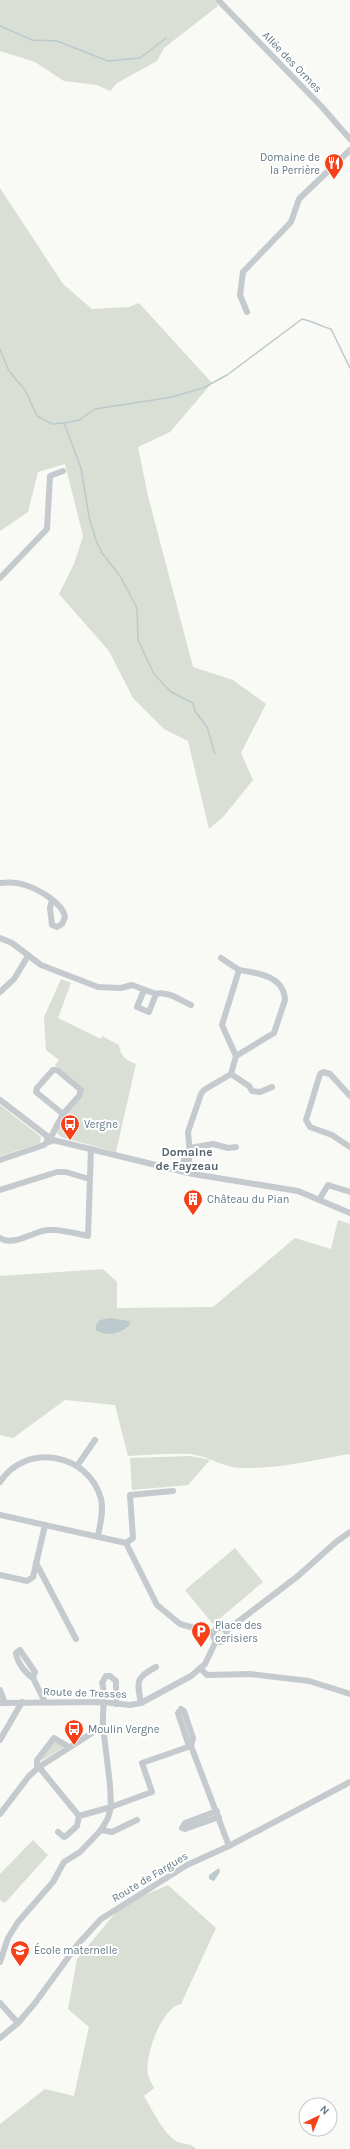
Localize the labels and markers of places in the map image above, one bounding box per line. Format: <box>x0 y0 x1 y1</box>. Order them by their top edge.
place label: Domaine de la Perrière <box>260 151 320 177</box>
restaurant icon: Domaine de la Perrière <box>323 152 345 180</box>
bus stop icon: Vergne <box>59 1113 81 1141</box>
place label: Vergne <box>84 1118 118 1131</box>
building icon: Château du Pian <box>182 1188 204 1216</box>
place label: Château du Pian <box>207 1193 289 1206</box>
place label: Place des cerisiers <box>215 1619 262 1645</box>
parking icon: Place des cerisiers <box>190 1620 212 1648</box>
bus stop icon: Moulin Vergne <box>63 1718 85 1746</box>
place label: Moulin Vergne <box>88 1723 160 1736</box>
school or university icon: École maternelle <box>9 1939 31 1967</box>
place label: École maternelle <box>34 1942 118 1957</box>

